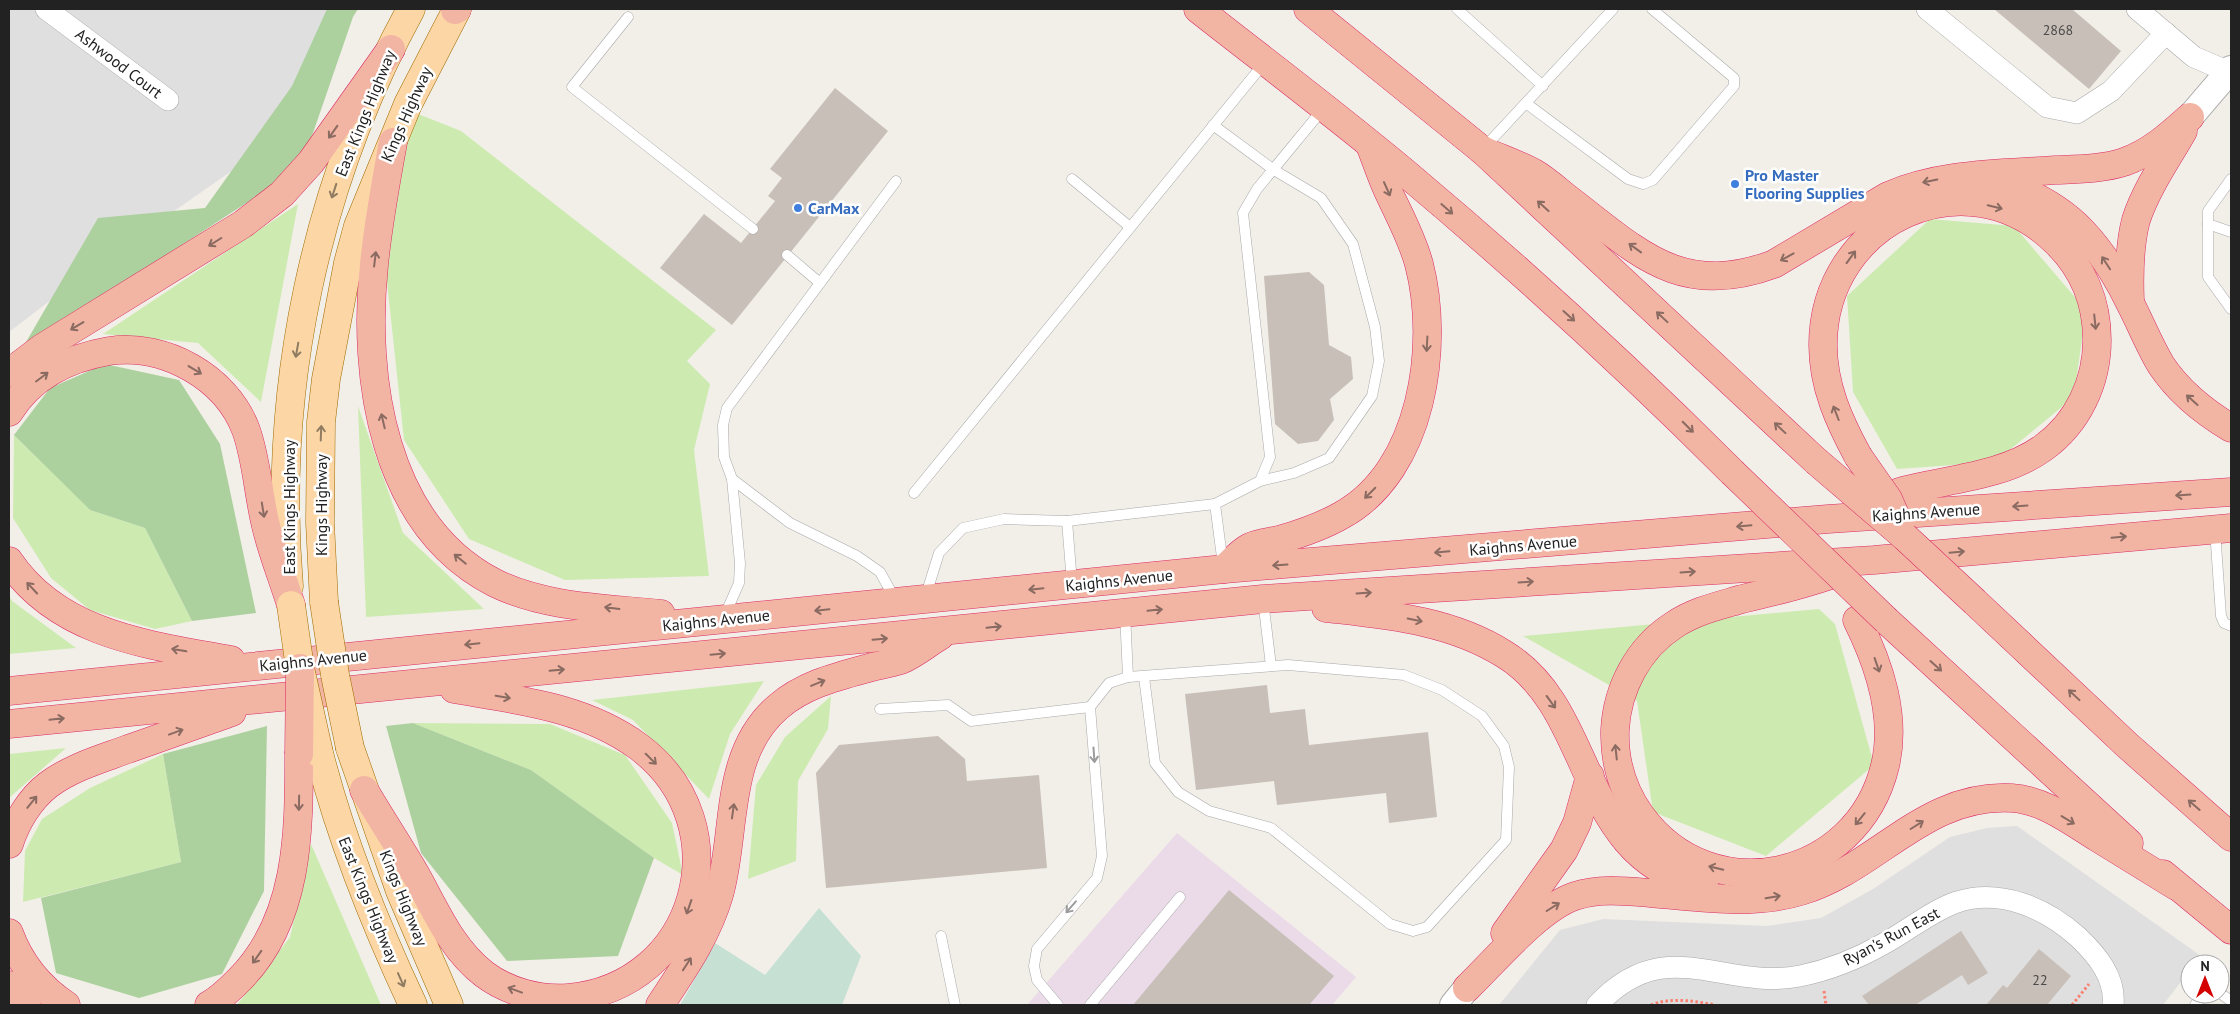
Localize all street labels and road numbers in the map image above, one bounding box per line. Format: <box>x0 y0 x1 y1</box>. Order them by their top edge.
street label: Ashwood Court <box>72 24 167 102</box>
street label: East Kings Highway <box>330 46 400 179</box>
street label: Kings Highway <box>376 63 436 165</box>
street label: East Kings Highway <box>279 439 299 574</box>
street label: Kings Highway <box>311 453 331 556</box>
street label: Kaighns Avenue <box>1871 498 1981 526</box>
street label: Kaighns Avenue <box>1468 530 1578 560</box>
street label: Kaighns Avenue <box>1064 564 1174 596</box>
street label: Kaighns Avenue <box>661 604 771 636</box>
street label: Kaighns Avenue <box>258 644 368 676</box>
street label: East Kings Highway <box>334 834 404 967</box>
street label: Kings Highway <box>376 847 433 950</box>
street label: Ryan's Run East <box>1839 902 1943 970</box>

